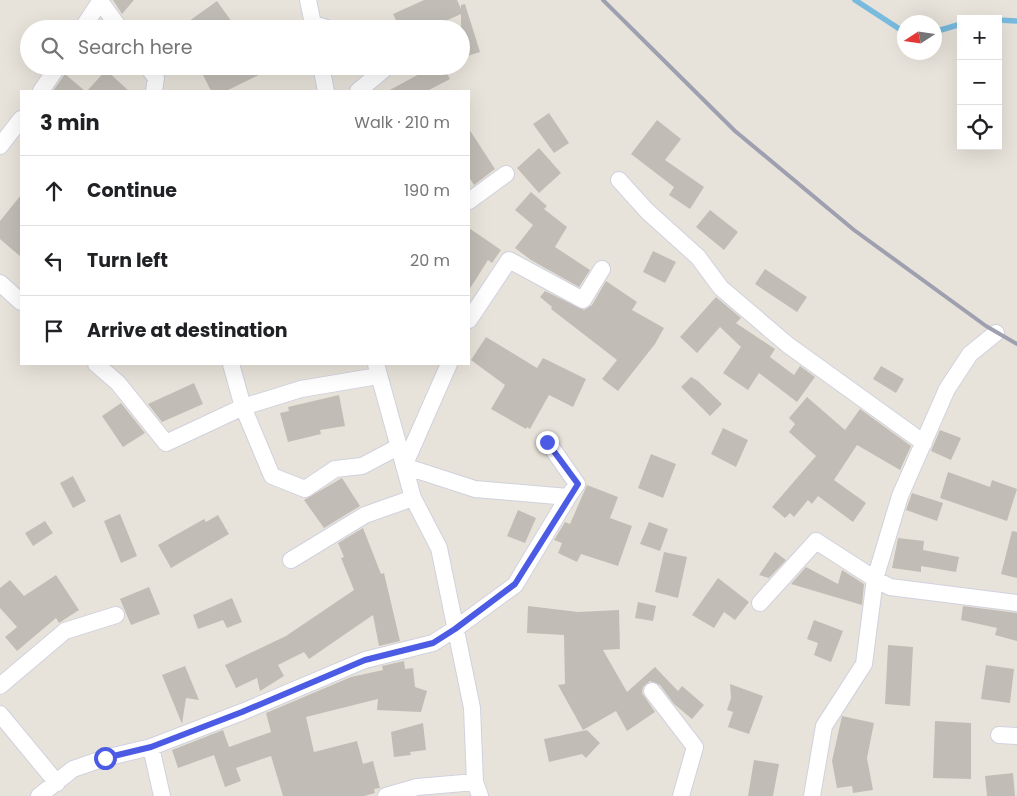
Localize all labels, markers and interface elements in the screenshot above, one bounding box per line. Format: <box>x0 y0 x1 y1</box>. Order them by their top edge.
north arrow <box>897 15 942 60</box>
map controls <box>957 15 1002 150</box>
button: + <box>957 15 1002 60</box>
search box <box>20 20 470 75</box>
icon: search <box>38 34 66 62</box>
text: Search here <box>78 34 192 61</box>
button: − <box>957 60 1002 105</box>
button: locate <box>957 105 1002 150</box>
text: 3 min <box>40 108 100 137</box>
text: Walk · 210 m <box>354 111 450 134</box>
icon: ahead <box>40 177 68 205</box>
text: Continue <box>87 177 177 204</box>
text: 190 m <box>404 179 450 202</box>
icon: left <box>40 247 68 275</box>
text: Turn left <box>87 247 168 274</box>
text: 20 m <box>410 249 450 272</box>
icon: arrive <box>40 317 68 345</box>
text: Arrive at destination <box>87 317 288 344</box>
route end <box>536 431 559 454</box>
route start <box>94 747 117 770</box>

